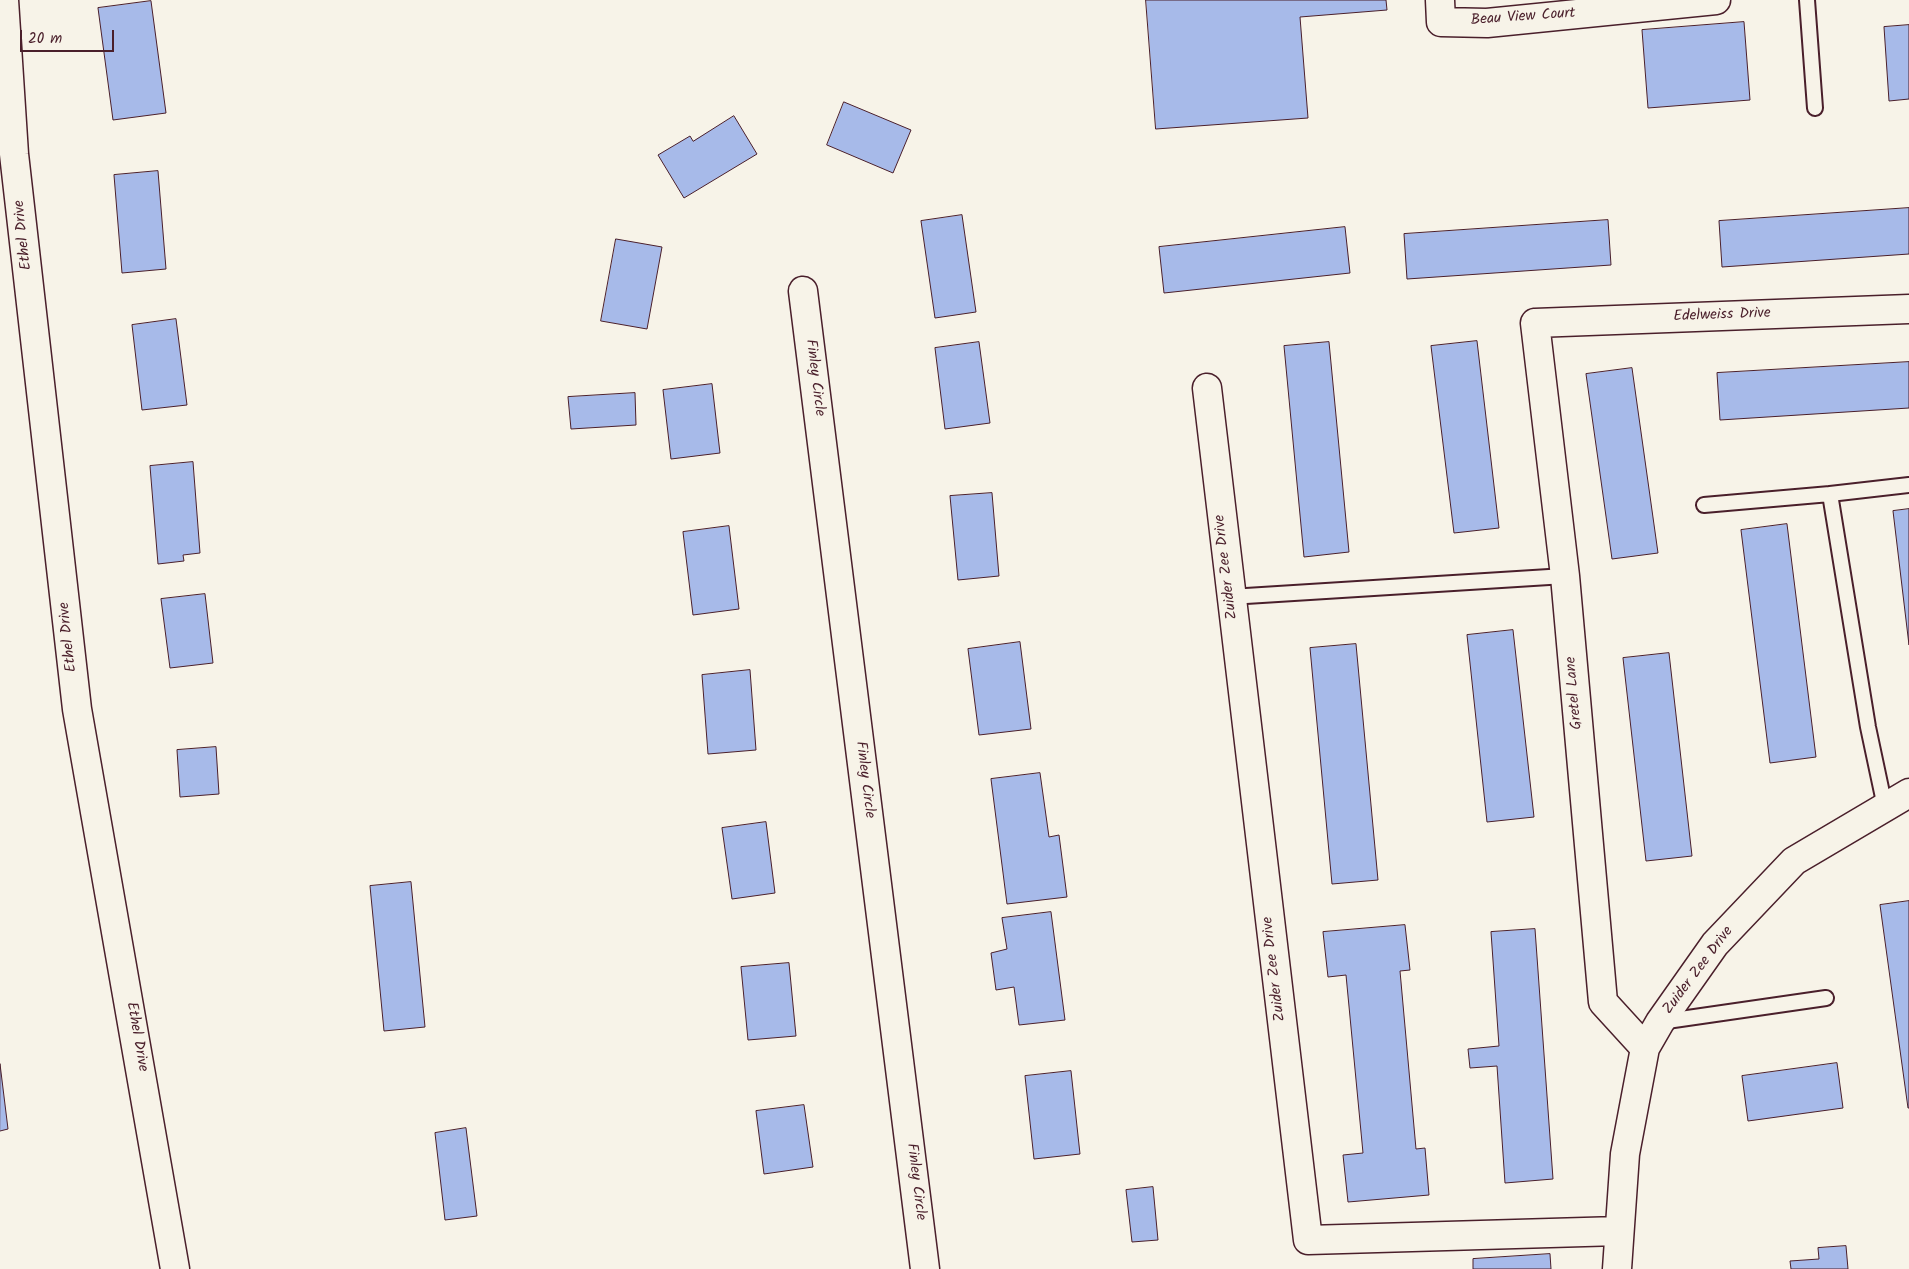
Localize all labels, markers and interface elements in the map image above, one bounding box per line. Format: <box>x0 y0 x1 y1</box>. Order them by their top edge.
street label: Beau View Court <box>1470 5 1576 31</box>
scale bar <box>22 20 116 52</box>
text: 20 m <box>28 27 62 51</box>
street label: Ethel Drive <box>11 199 37 271</box>
street label: Edelweiss Drive <box>1673 305 1771 327</box>
street label: Finley Circle <box>800 338 828 418</box>
street label: Zuider Zee Drive <box>1212 514 1242 620</box>
street label: Ethel Drive <box>56 601 82 673</box>
street label: Gretel Lane <box>1563 656 1587 730</box>
street label: Finley Circle <box>850 740 878 820</box>
street label: Zuider Zee Drive <box>1260 916 1290 1022</box>
street label: Zuider Zee Drive <box>1660 923 1738 1019</box>
street label: Ethel Drive <box>121 1001 151 1073</box>
street label: Finley Circle <box>901 1142 929 1222</box>

